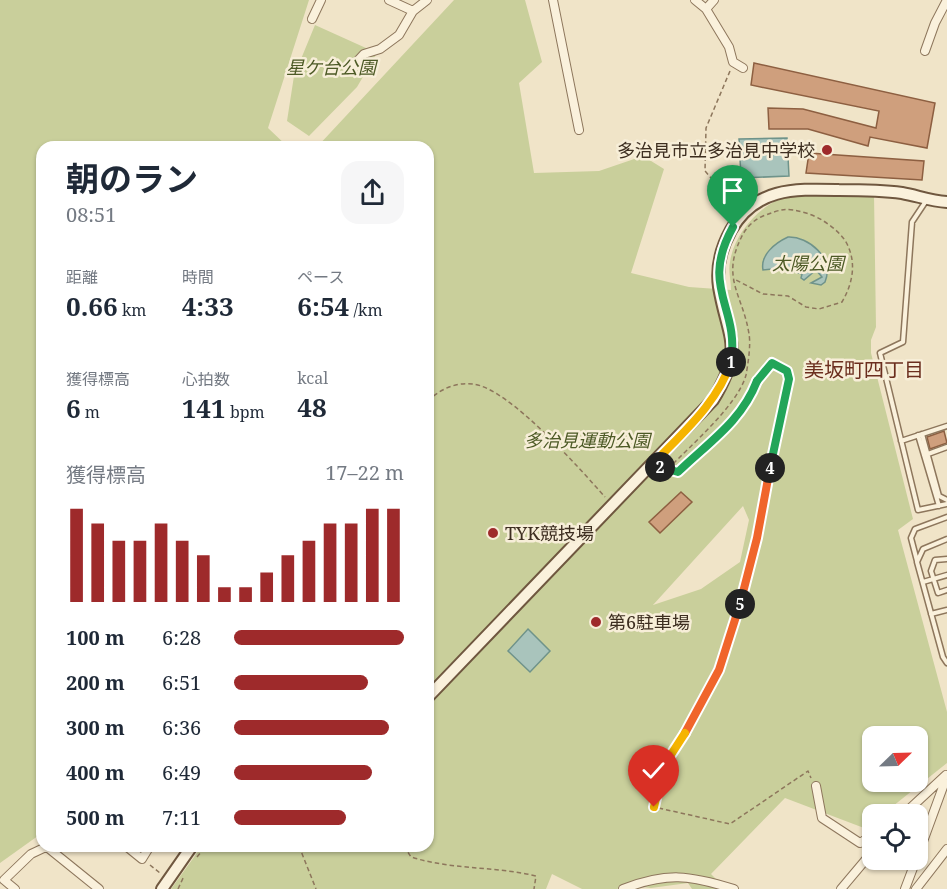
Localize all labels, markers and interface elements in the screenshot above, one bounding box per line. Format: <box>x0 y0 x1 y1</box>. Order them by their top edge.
park label: 星ケ台公園 <box>286 55 379 79</box>
place label: 多治見市立多治見中学校 <box>617 138 815 162</box>
marker: 多治見市立多治見中学校 <box>820 143 834 157</box>
text: 朝のラン <box>66 156 198 201</box>
button: share <box>341 161 404 224</box>
pin <box>707 165 758 227</box>
icon: arrive <box>716 174 749 207</box>
text: 08:51 <box>66 201 116 228</box>
park label: 太陽公園 <box>772 251 847 275</box>
text: 距離 <box>66 266 98 288</box>
text: 時間 <box>182 266 214 288</box>
text: ペース <box>297 266 345 288</box>
text: 0.66 <box>66 288 118 324</box>
text: 4:33 <box>182 288 234 324</box>
text: 6:54 <box>297 288 349 324</box>
text: km <box>118 299 146 321</box>
text: /km <box>349 299 383 321</box>
pin: 1 <box>716 347 746 377</box>
text: 1 <box>726 351 736 373</box>
district label: 美坂町四丁目 <box>804 356 924 383</box>
text: kcal <box>297 367 328 389</box>
text: 獲得標高 <box>66 368 130 390</box>
text: 心拍数 <box>182 368 230 390</box>
text: 48 <box>297 389 327 425</box>
text: 6 <box>66 390 81 426</box>
text: 141 <box>182 390 226 426</box>
text: m <box>81 401 100 423</box>
text: bpm <box>226 401 265 423</box>
park label: 多治見運動公園 <box>524 428 653 452</box>
pin: 2 <box>645 452 675 482</box>
pin: 4 <box>755 453 785 483</box>
text: 2 <box>655 456 665 478</box>
text: 4 <box>765 457 775 479</box>
text: 17–22 m <box>325 459 404 486</box>
text: 獲得標高 <box>66 461 146 488</box>
place label: TYK競技場 <box>505 521 594 545</box>
marker: TYK競技場 <box>486 526 500 540</box>
pin: 5 <box>725 589 755 619</box>
text: 5 <box>735 593 745 615</box>
place label: 第6駐車場 <box>608 610 690 634</box>
marker: 第6駐車場 <box>589 615 603 629</box>
text: 100 m <box>66 624 125 651</box>
text: 6:28 <box>162 624 201 651</box>
text: 200 m <box>66 669 125 696</box>
text: 6:51 <box>162 669 201 696</box>
text: 300 m <box>66 714 125 741</box>
text: 6:36 <box>162 714 201 741</box>
north arrow <box>862 726 928 792</box>
map controls <box>862 726 928 870</box>
pin <box>628 745 679 807</box>
icon: check <box>637 754 670 787</box>
text: 400 m <box>66 759 125 786</box>
text: 6:49 <box>162 759 201 786</box>
text: 500 m <box>66 804 125 831</box>
text: 7:11 <box>162 804 201 831</box>
button: locate <box>862 804 928 870</box>

